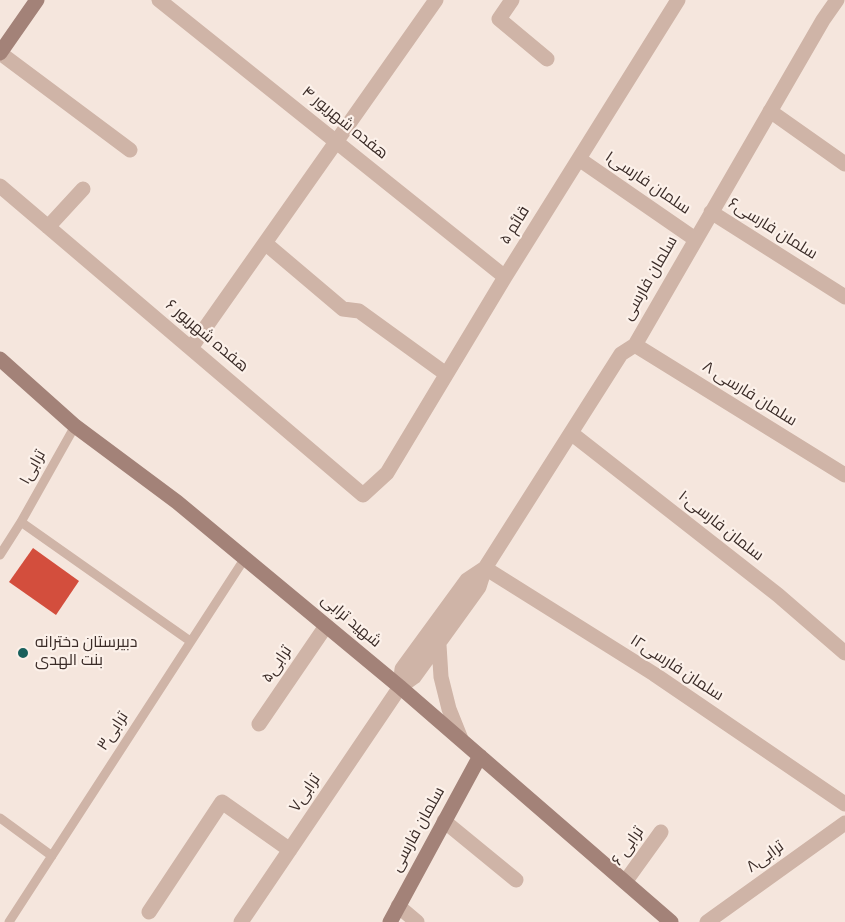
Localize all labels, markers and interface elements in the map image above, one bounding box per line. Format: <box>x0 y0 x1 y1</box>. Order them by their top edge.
street label: هفده شهریور ۴ <box>297 83 391 165</box>
street label: سلمان فارسی۱ <box>601 148 693 220</box>
street label: سلمان فارسی۶ <box>724 195 820 265</box>
street label: قائم ۵ <box>497 203 535 249</box>
street label: سلمان فارسی <box>619 233 683 325</box>
street label: هفده شهریور ۶ <box>161 297 251 377</box>
street label: سلمان فارسی ۸ <box>698 358 800 432</box>
street label: ترابی۱ <box>17 447 51 489</box>
street label: سلمان فارسی۱۰ <box>673 488 767 566</box>
street label: شهید ترابی <box>316 591 384 653</box>
street label: سلمان فارسی۱۲ <box>626 632 726 706</box>
place label: دبیرستان دخترانه بنت الهدی <box>35 634 138 672</box>
street label: ترابی۵ <box>259 643 297 687</box>
marker: دبیرستان دخترانه بنت الهدی <box>16 646 30 660</box>
street label: ترابی۳ <box>94 709 134 755</box>
street label: ترابی۷ <box>286 771 326 817</box>
street label: سلمان فارسی <box>388 784 450 876</box>
street label: ترابی ۶ <box>609 824 649 870</box>
street label: ترابی۸ <box>743 838 789 878</box>

